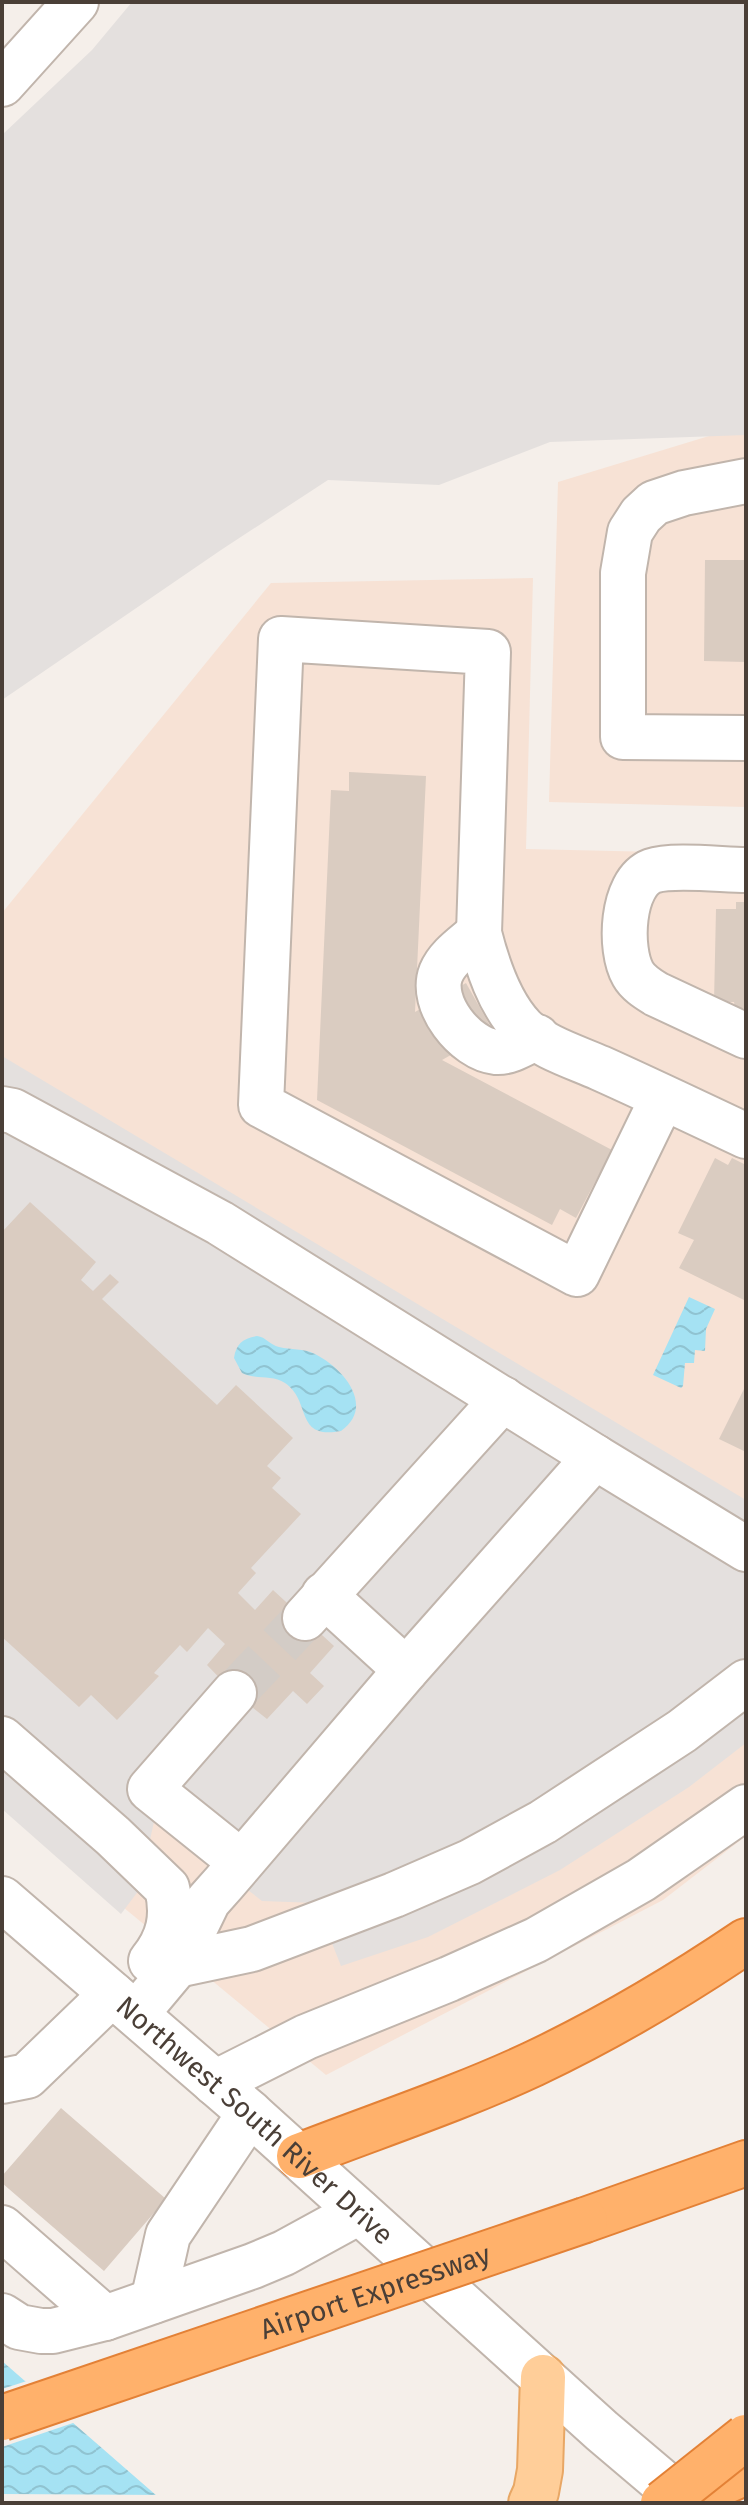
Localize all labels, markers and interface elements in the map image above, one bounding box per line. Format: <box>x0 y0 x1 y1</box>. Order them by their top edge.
street label: Northwest South River Drive <box>110 1989 400 2251</box>
street label: Airport Expressway <box>256 2237 495 2346</box>

